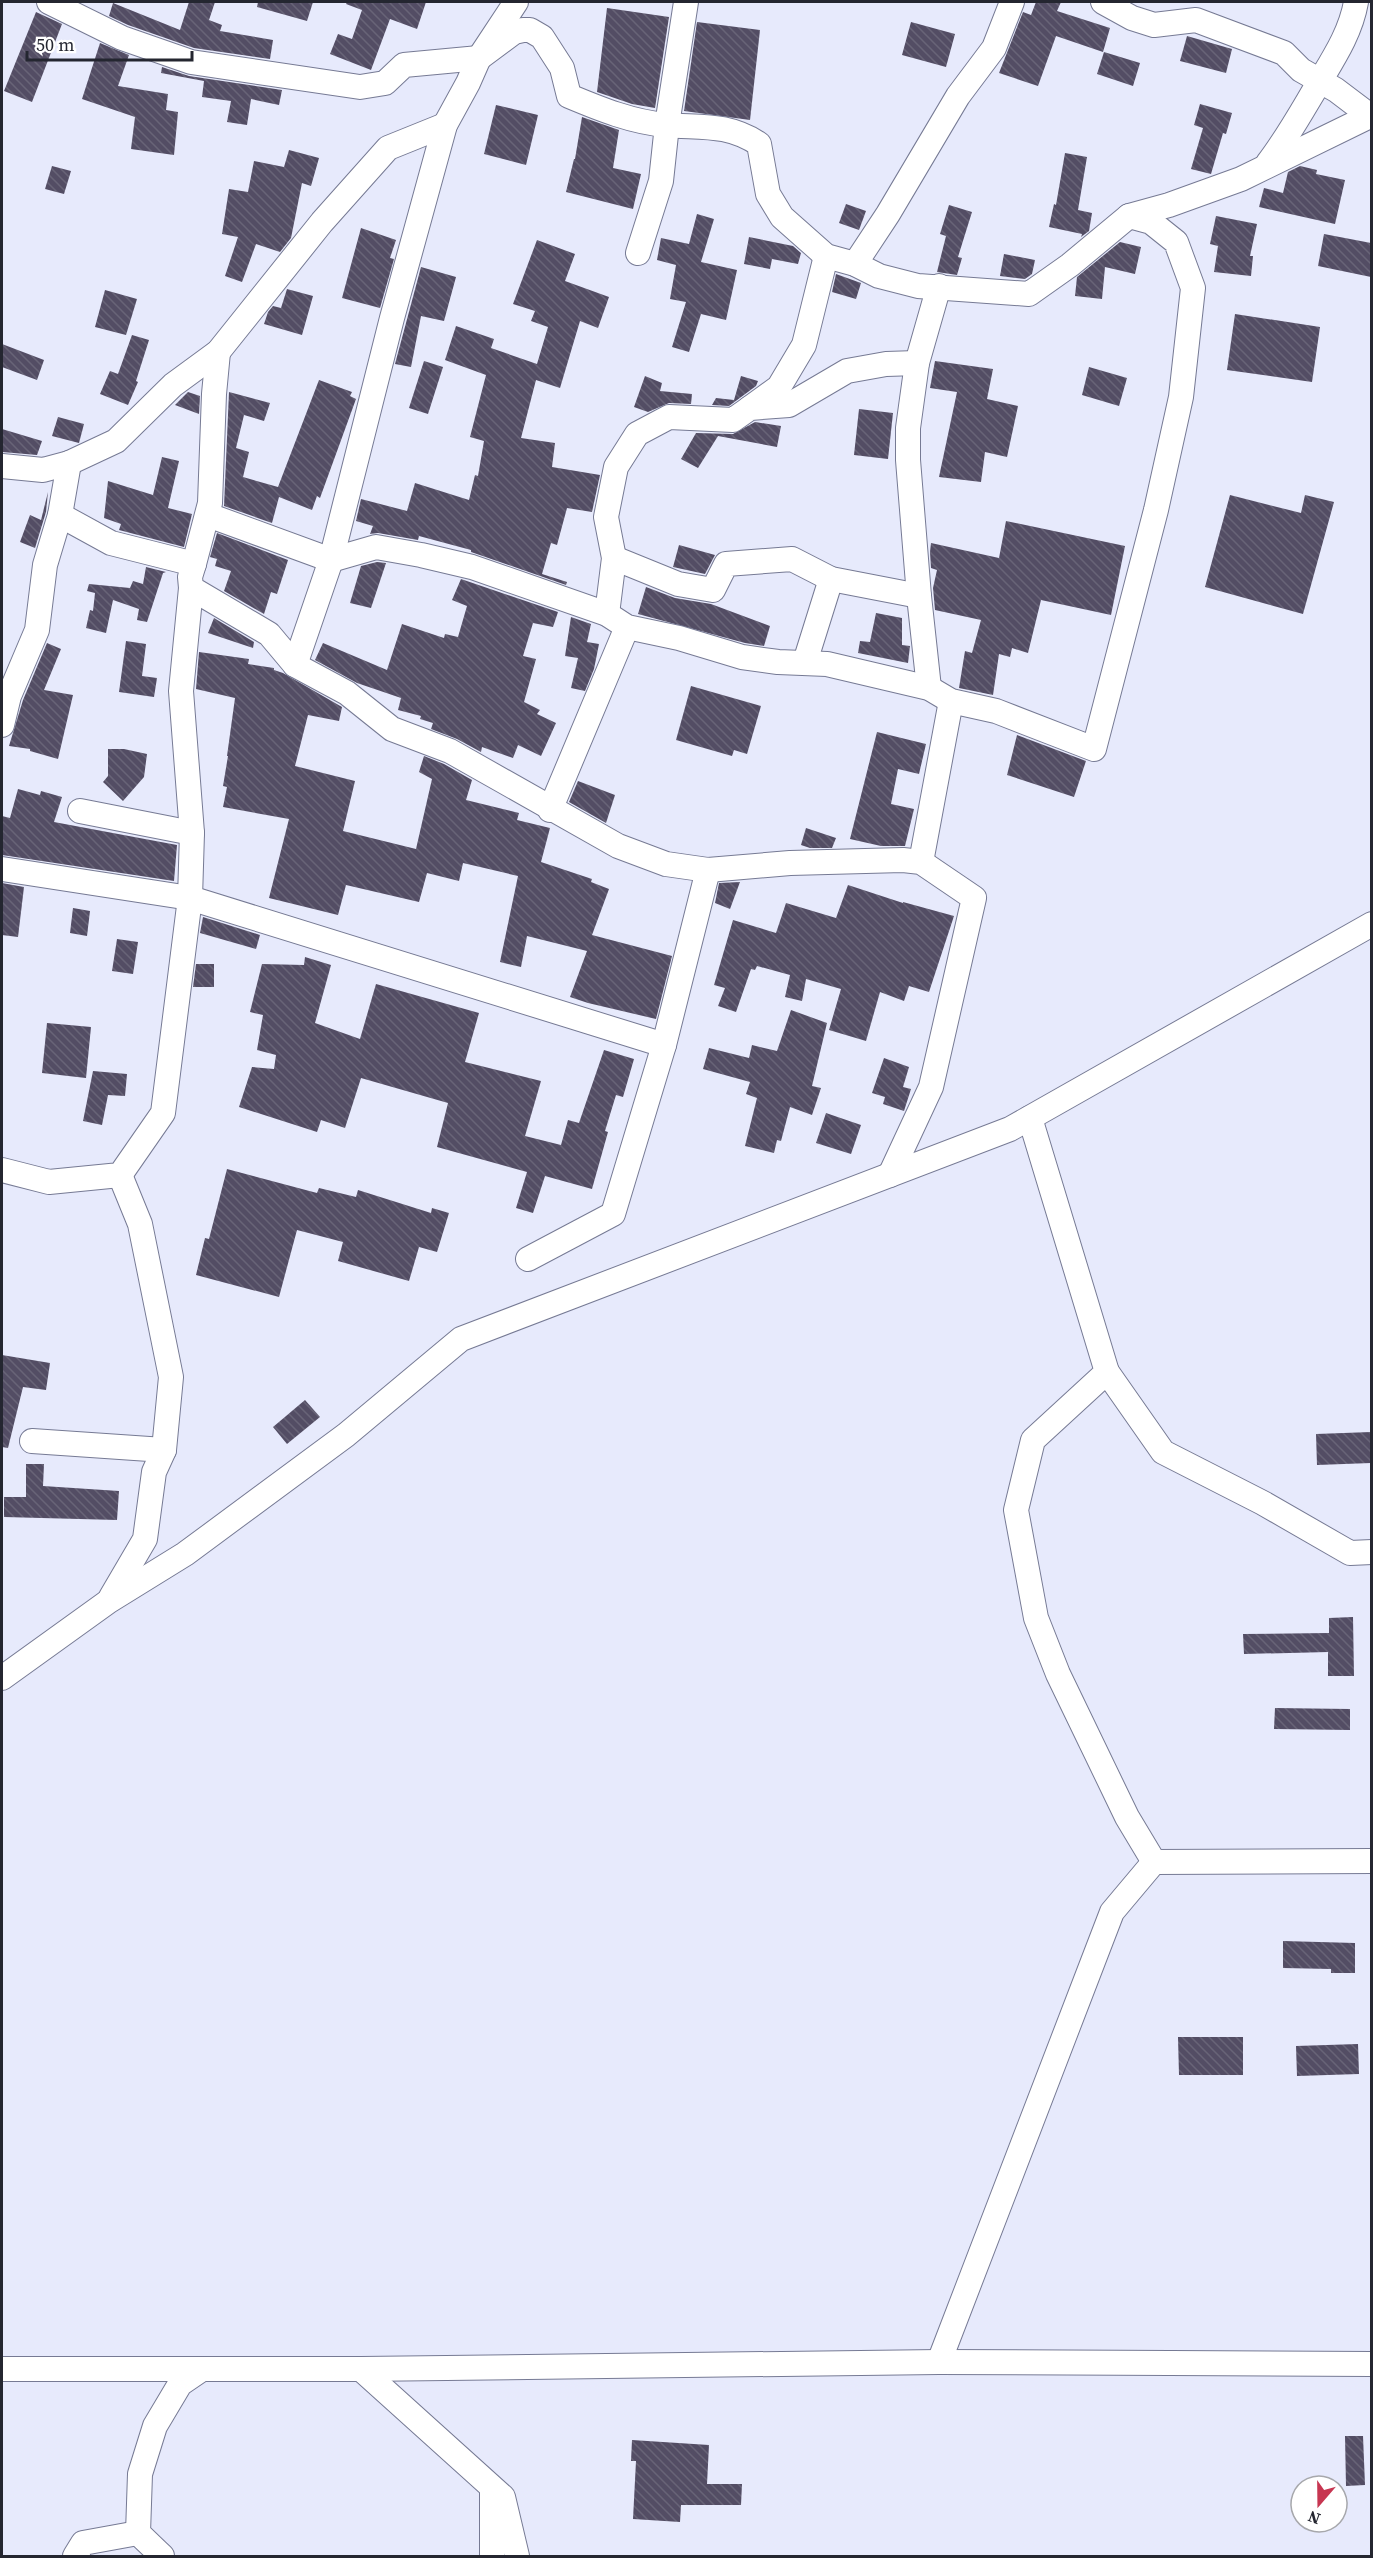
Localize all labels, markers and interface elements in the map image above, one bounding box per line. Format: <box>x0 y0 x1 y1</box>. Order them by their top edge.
scale bar <box>27 24 192 62</box>
text: 50 m <box>36 32 74 57</box>
north arrow <box>1289 2474 1349 2534</box>
text: N <box>1304 2506 1323 2530</box>

